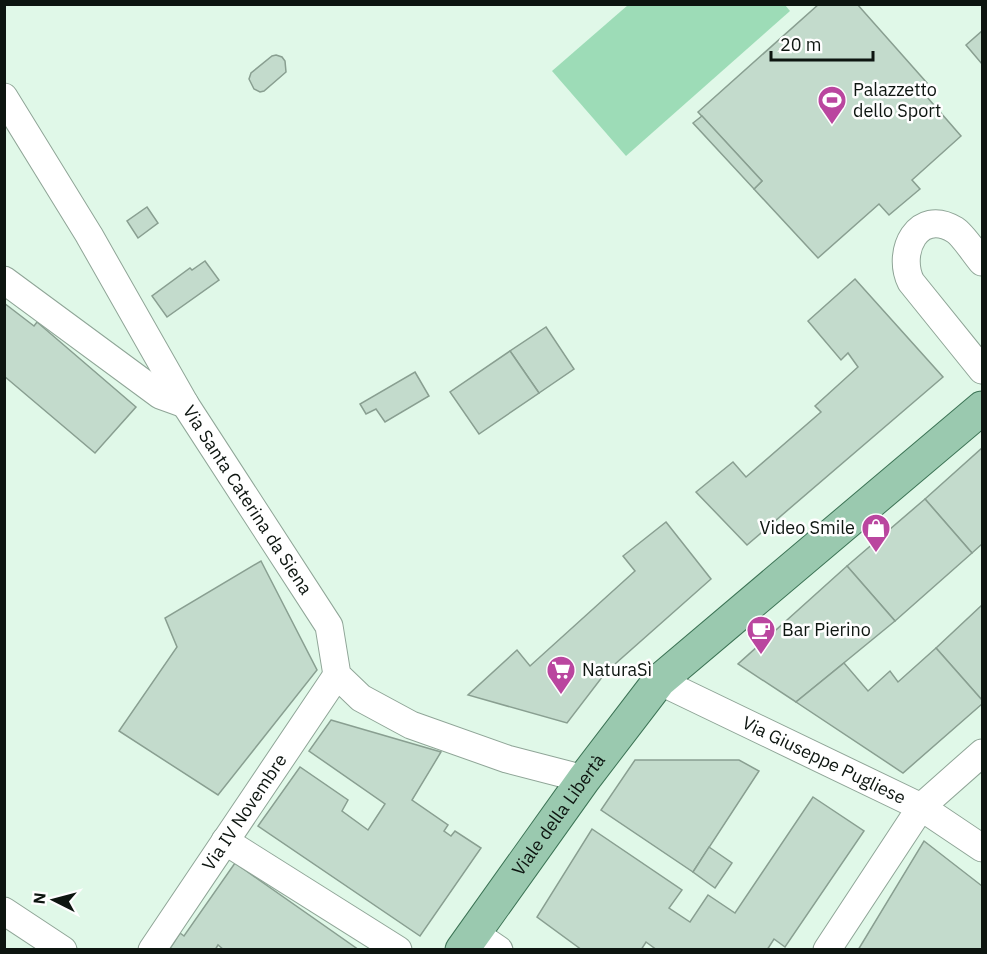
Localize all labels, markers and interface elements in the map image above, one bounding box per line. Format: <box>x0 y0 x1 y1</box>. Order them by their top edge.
scale bar <box>771 24 873 62</box>
text: 20 m <box>780 33 822 56</box>
place label: Palazzetto dello Sport <box>853 78 941 122</box>
sports icon: Palazzetto dello Sport <box>816 84 848 126</box>
street label: Via Santa Caterina da Siena <box>178 401 318 599</box>
shop icon: Video Smile <box>860 512 892 554</box>
place label: Video Smile <box>759 516 855 539</box>
cafe icon: Bar Pierino <box>745 614 777 656</box>
place label: Bar Pierino <box>782 618 871 641</box>
supermarket icon: NaturaSì <box>545 654 577 696</box>
place label: NaturaSì <box>582 658 652 681</box>
street label: Via Giuseppe Pugliese <box>739 711 910 809</box>
street label: Via IV Novembre <box>197 749 292 875</box>
street label: Viale della Libertà <box>507 749 610 880</box>
north arrow <box>24 870 84 930</box>
text: N <box>29 892 50 905</box>

